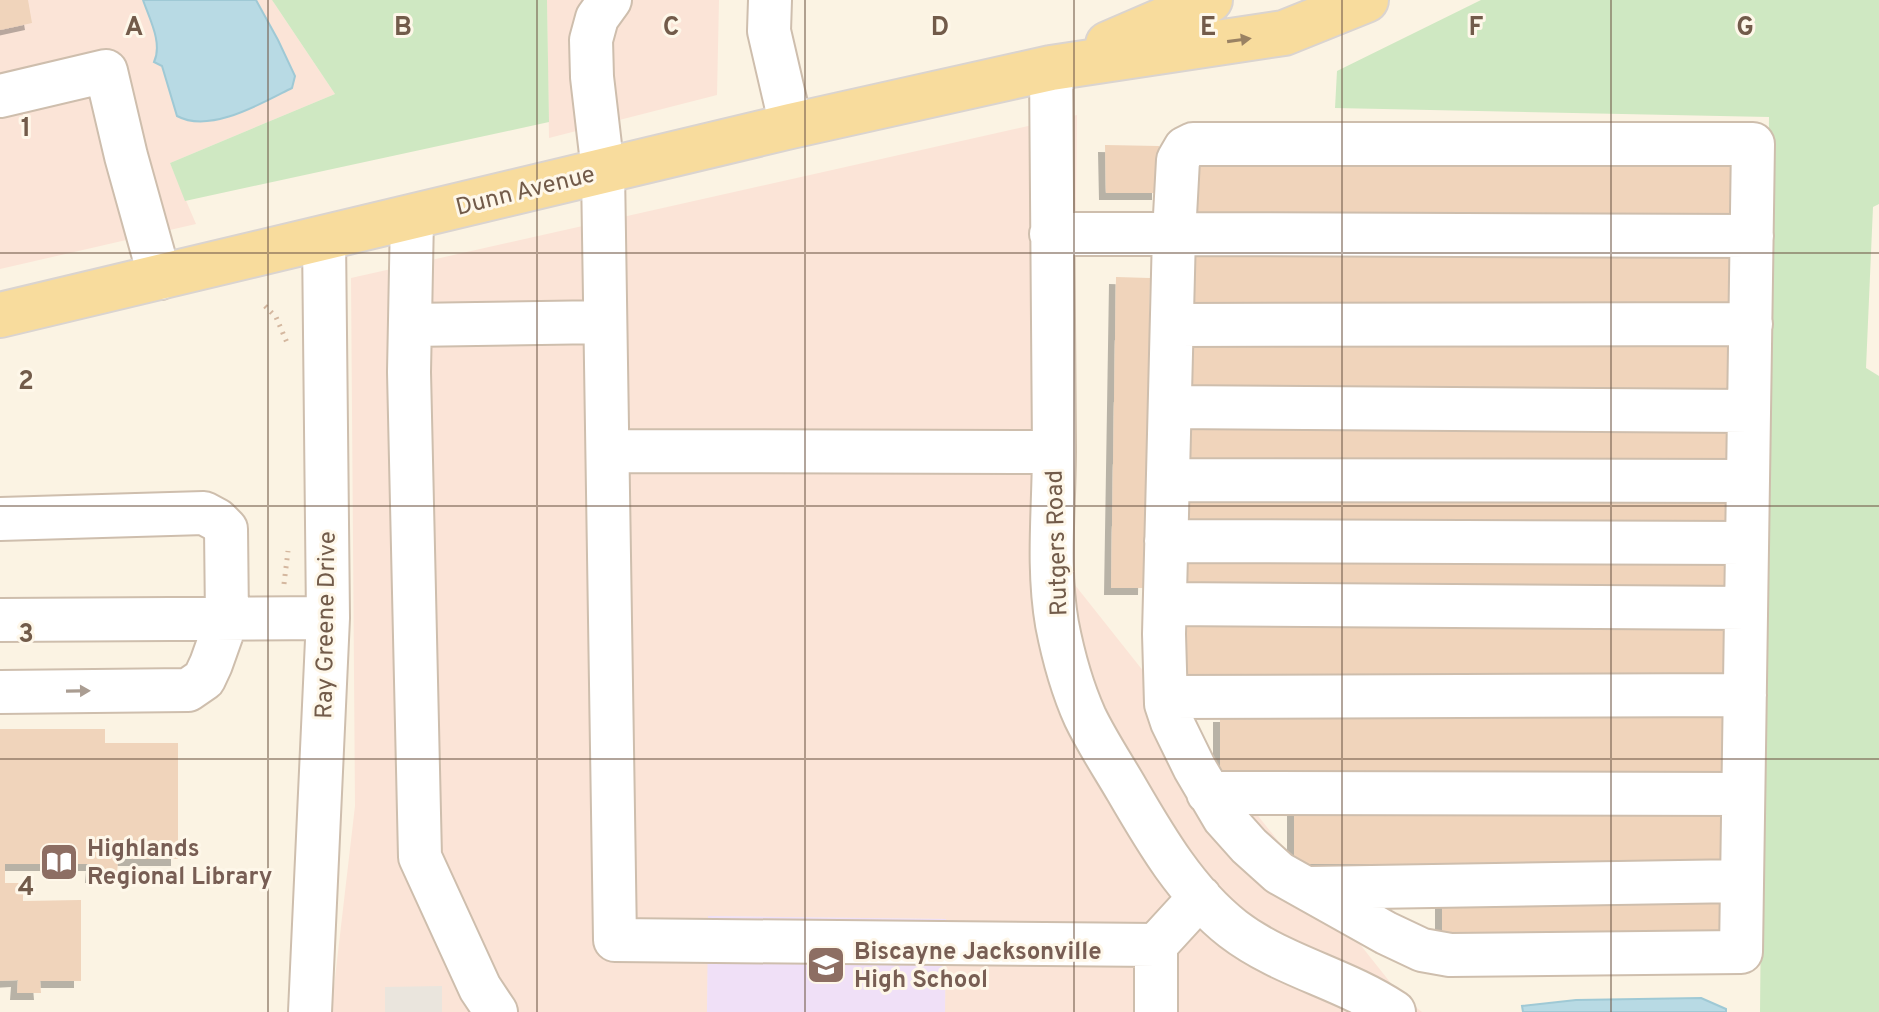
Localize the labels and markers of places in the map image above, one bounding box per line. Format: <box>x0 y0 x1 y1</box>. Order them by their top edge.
place label: Highlands Regional Library <box>87 835 272 893</box>
library icon: Highlands Regional Library <box>38 841 80 883</box>
place label: Biscayne Jacksonville High School <box>854 938 1102 996</box>
school or university icon: Biscayne Jacksonville High School <box>805 944 847 986</box>

